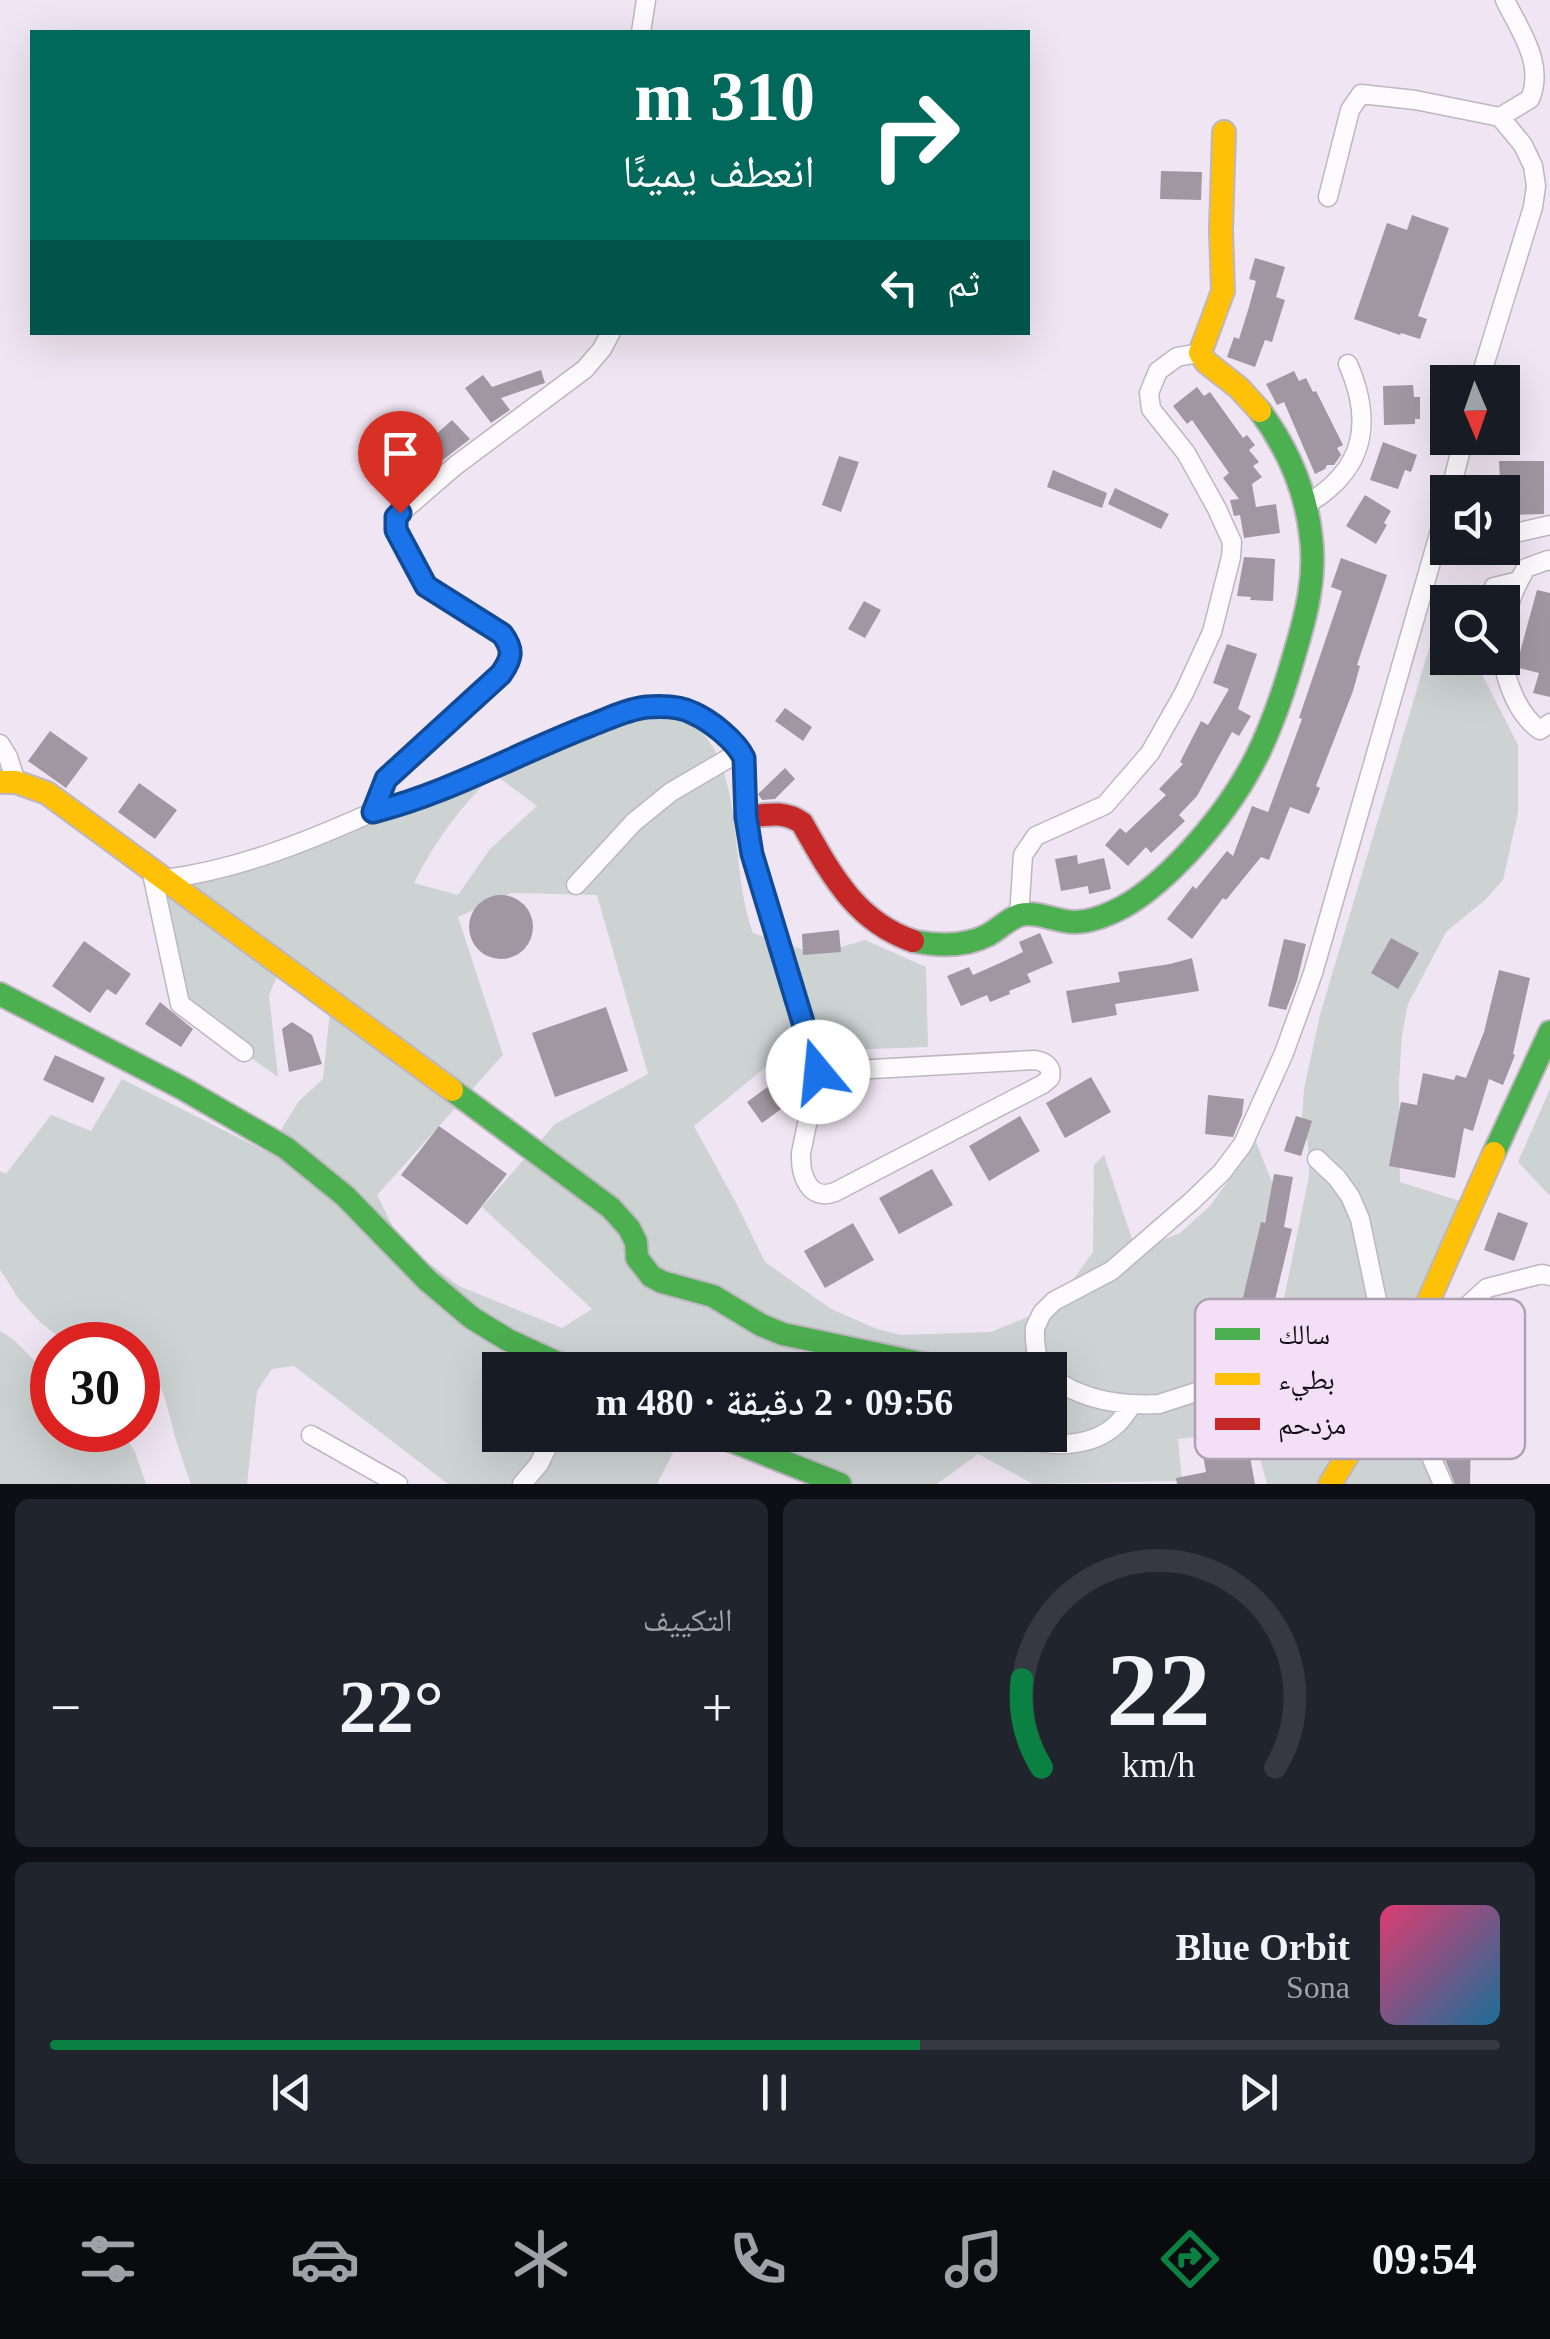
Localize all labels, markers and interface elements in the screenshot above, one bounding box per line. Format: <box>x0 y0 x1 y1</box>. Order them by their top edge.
text: 310 m <box>634 58 815 135</box>
icon: right <box>850 70 980 200</box>
text: انعطف يمينًا <box>622 147 815 197</box>
icon: left <box>872 260 927 315</box>
text: ثم <box>947 262 980 304</box>
north arrow <box>1430 365 1520 455</box>
map controls <box>1430 365 1520 675</box>
pin <box>358 411 443 514</box>
icon: arrive <box>373 426 428 481</box>
button: sound <box>1430 475 1520 565</box>
button: search <box>1430 585 1520 675</box>
position arrow <box>766 1020 870 1124</box>
legend <box>1195 1299 1525 1459</box>
text: سالك <box>1278 1319 1330 1350</box>
speed limit sign: 30 <box>30 1322 160 1452</box>
text: بطيء <box>1278 1364 1335 1402</box>
text: 09:56 · 2 دقيقة · 480 m <box>596 1381 953 1423</box>
text: مزدحم <box>1278 1409 1346 1443</box>
text: التكييف <box>643 1602 733 1638</box>
text: 22 <box>1107 1632 1211 1747</box>
text: 22° <box>339 1665 444 1748</box>
text: − <box>50 1677 81 1738</box>
text: + <box>701 1677 733 1738</box>
text: km/h <box>1122 1745 1196 1785</box>
text: Blue Orbit <box>1176 1926 1350 1968</box>
text: Sona <box>1286 1969 1350 2005</box>
icon: previous <box>264 2065 319 2120</box>
icon: pause <box>747 2065 802 2120</box>
icon: next <box>1231 2065 1286 2120</box>
icon: filters <box>73 2224 143 2294</box>
icon: car <box>290 2224 360 2294</box>
icon: climate <box>506 2224 576 2294</box>
icon: phone <box>723 2224 793 2294</box>
icon: music <box>939 2224 1009 2294</box>
icon: directions <box>1155 2224 1225 2294</box>
text: 09:54 <box>1372 2234 1477 2284</box>

